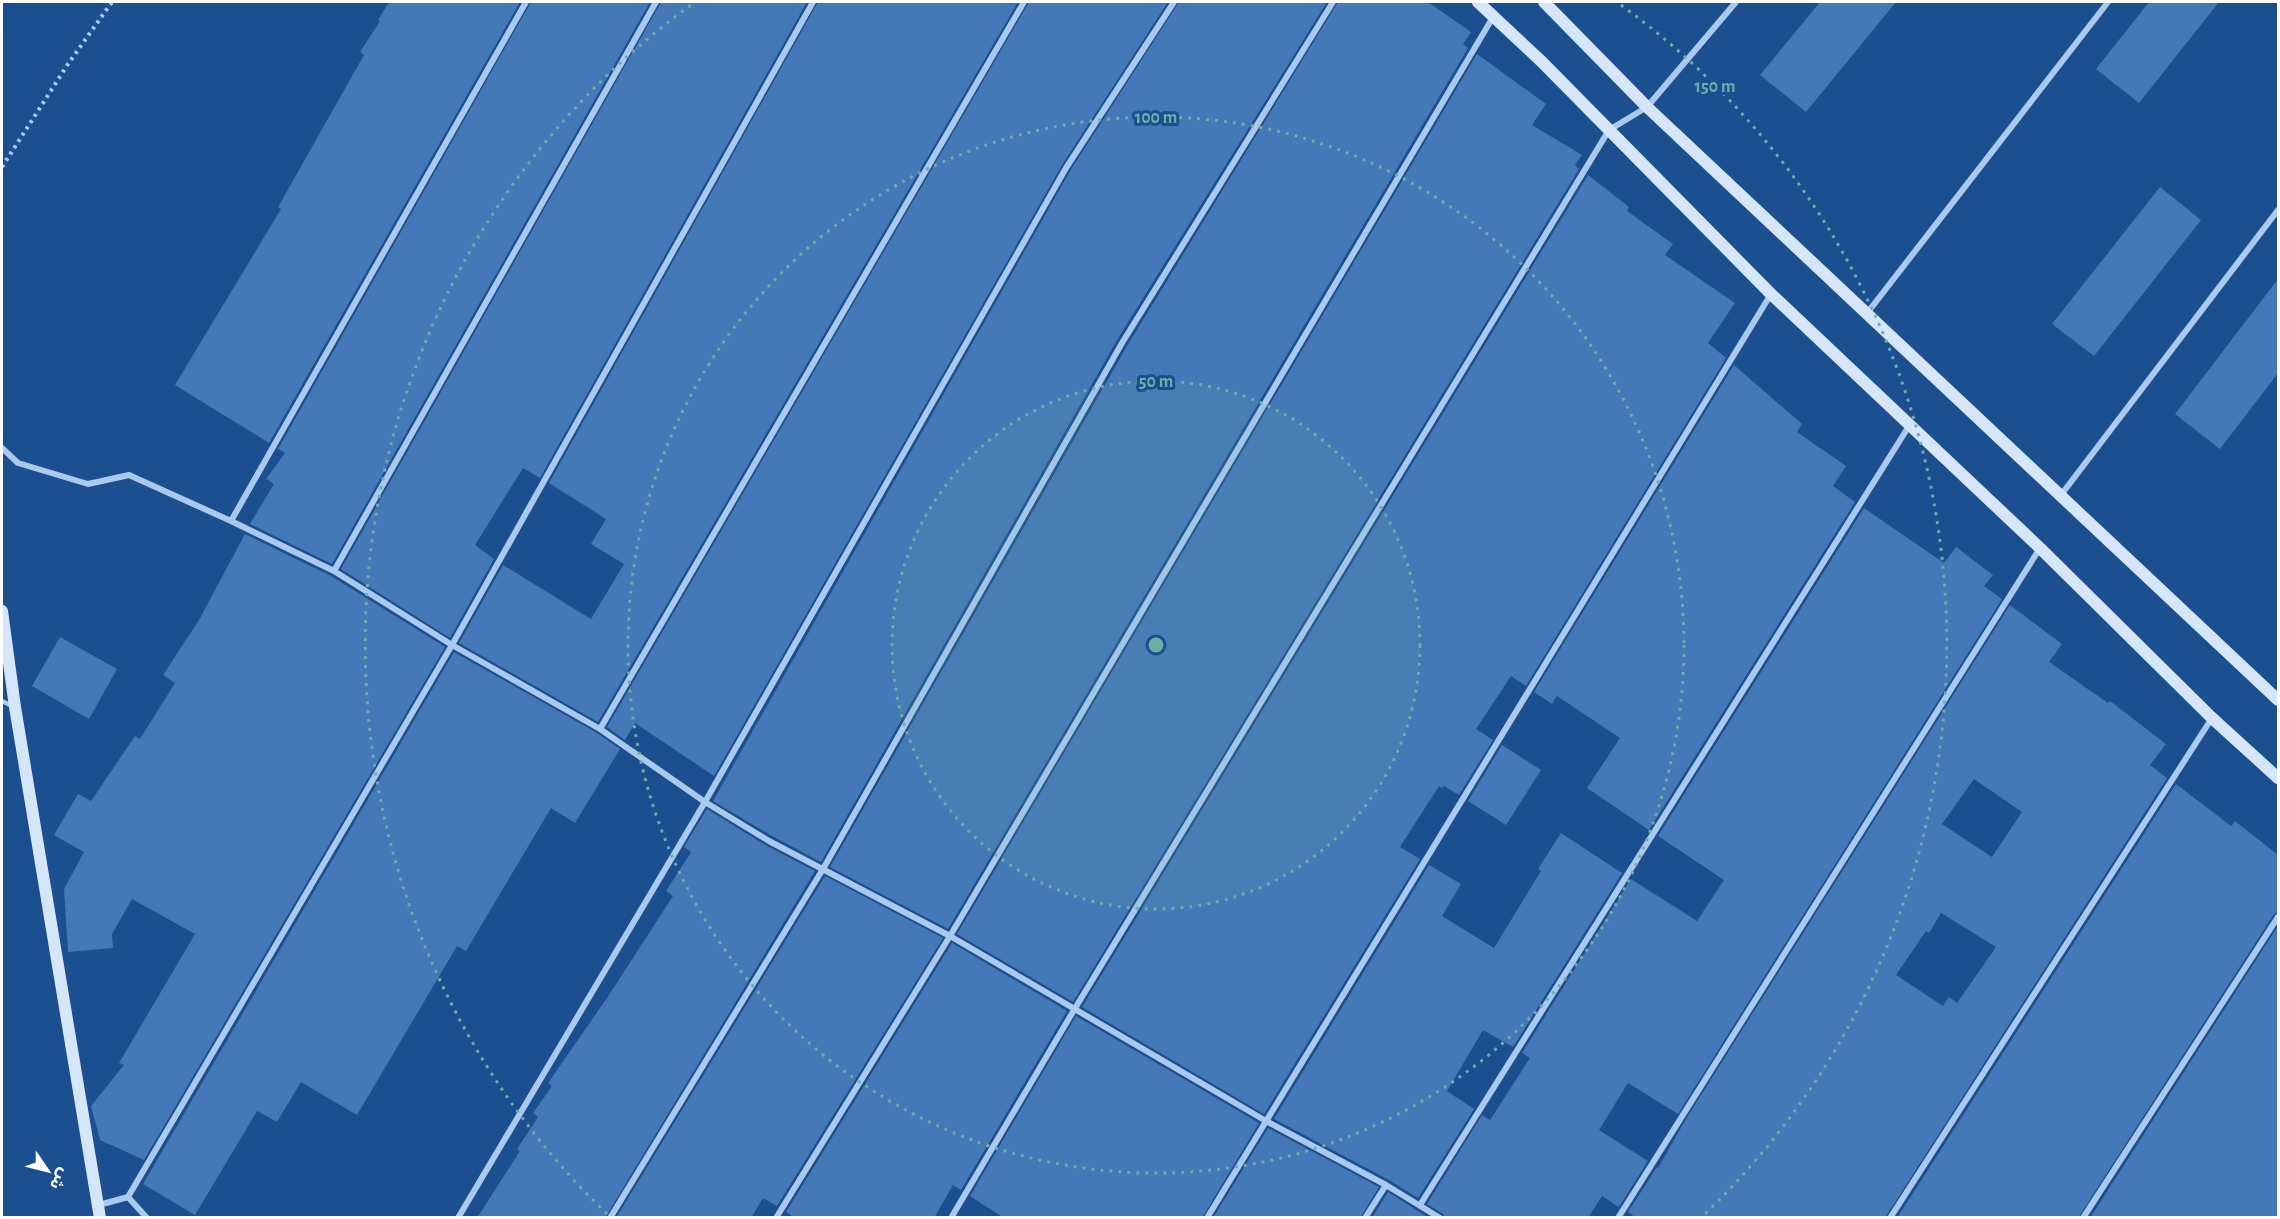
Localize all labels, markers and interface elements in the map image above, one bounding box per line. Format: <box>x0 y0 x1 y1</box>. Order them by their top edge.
text: 150 m <box>1695 78 1735 96</box>
text: 100 m <box>1135 109 1177 127</box>
text: 50 m <box>1139 373 1173 391</box>
centre of rings <box>1146 635 1166 655</box>
north arrow <box>18 1141 78 1201</box>
text: ش <box>46 1165 72 1193</box>

